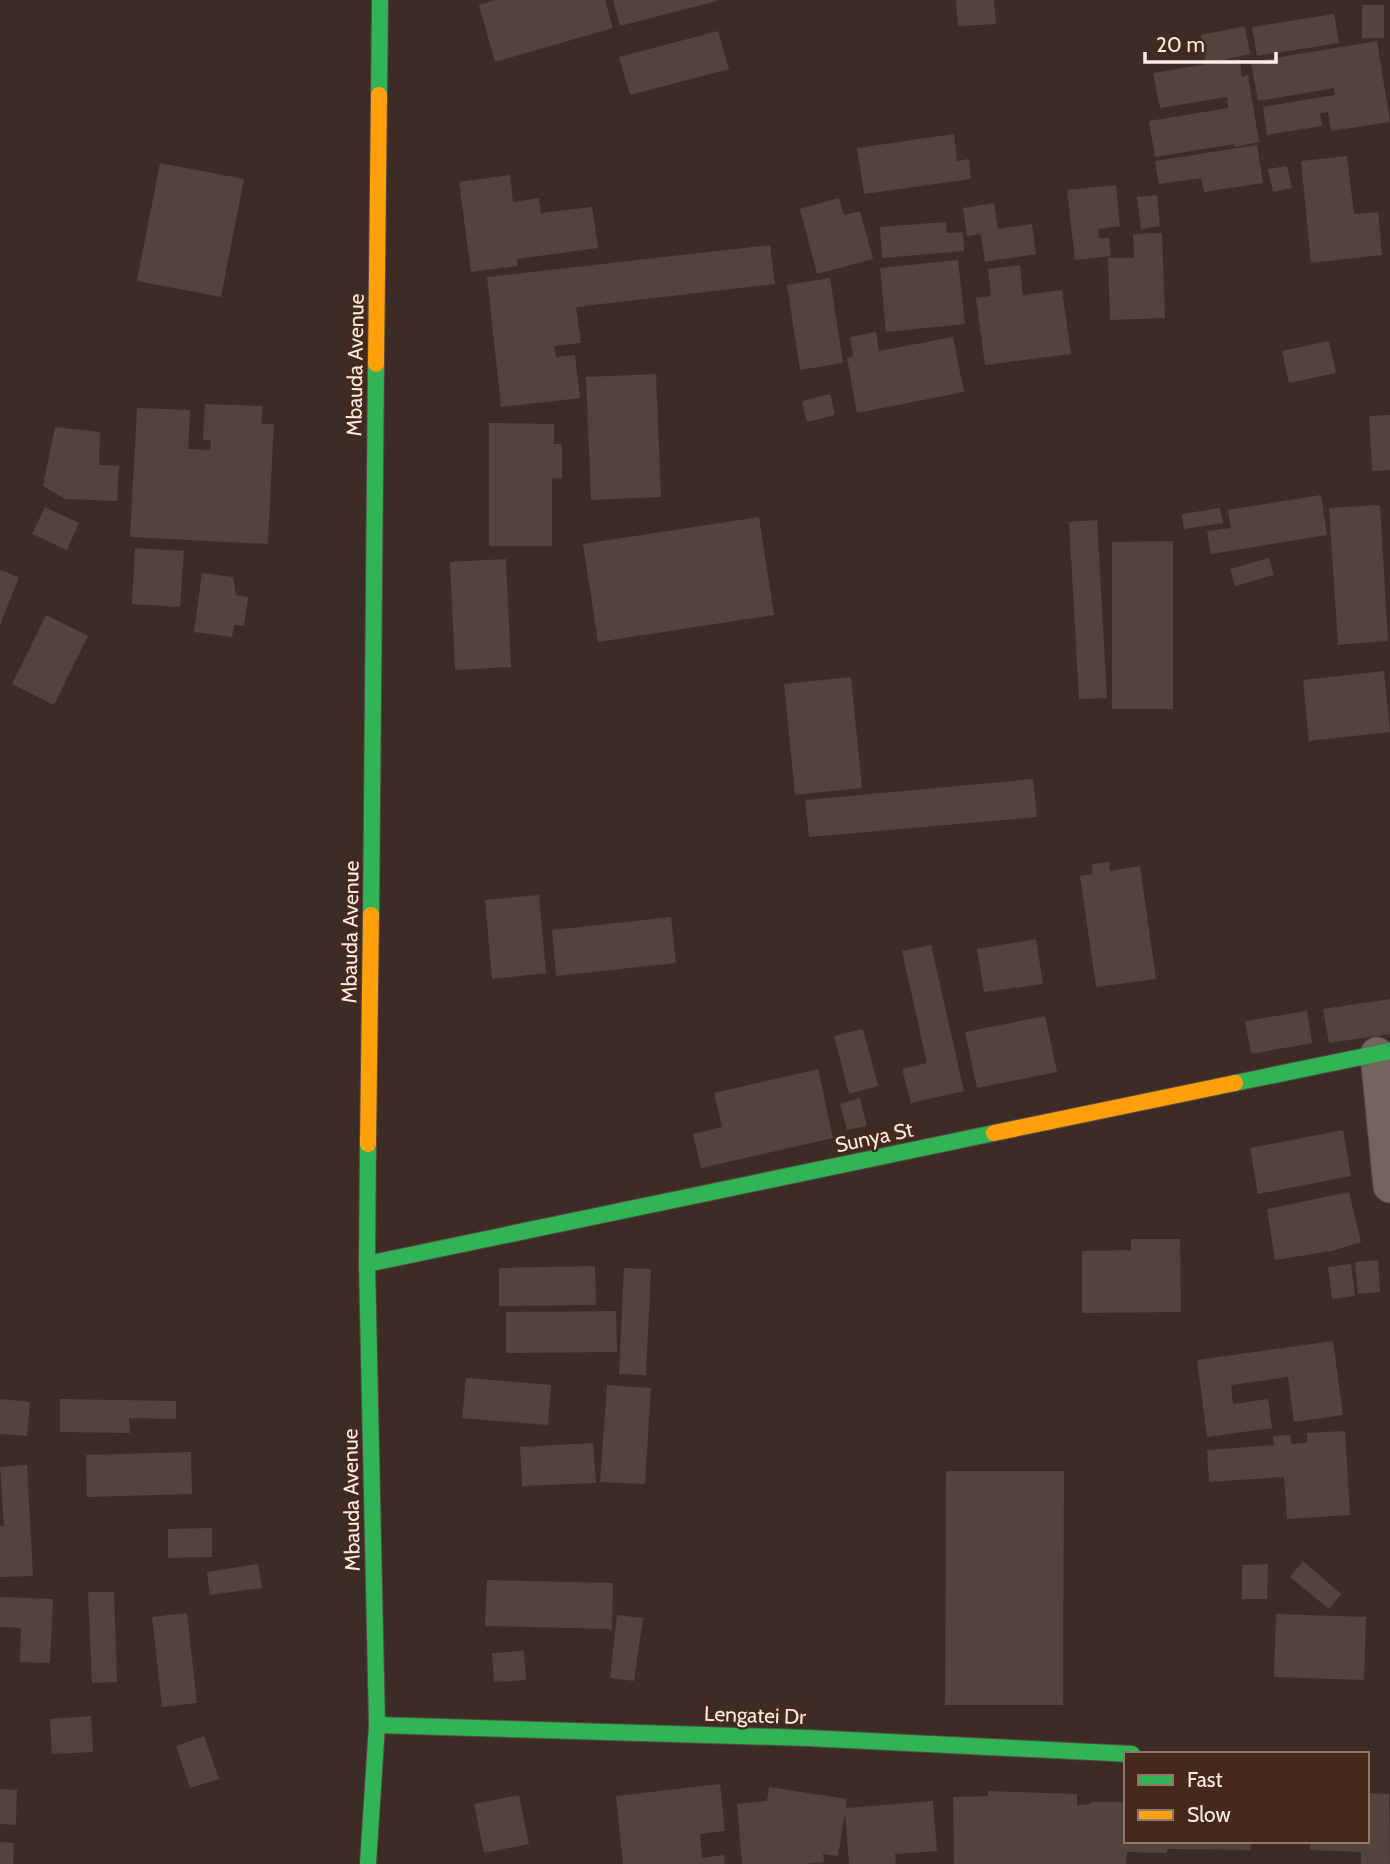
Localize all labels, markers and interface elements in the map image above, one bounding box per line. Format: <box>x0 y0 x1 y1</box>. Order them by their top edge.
scale bar <box>1145 21 1276 65</box>
text: 20 m <box>1156 32 1205 57</box>
street label: Mbauda Avenue <box>341 293 369 437</box>
street label: Mbauda Avenue <box>336 860 364 1004</box>
street label: Sunya St <box>833 1117 915 1157</box>
street label: Mbauda Avenue <box>337 1428 365 1572</box>
street label: Lengatei Dr <box>704 1701 807 1729</box>
legend <box>1124 1752 1369 1843</box>
text: Fast <box>1187 1767 1223 1792</box>
text: Slow <box>1187 1802 1231 1827</box>

